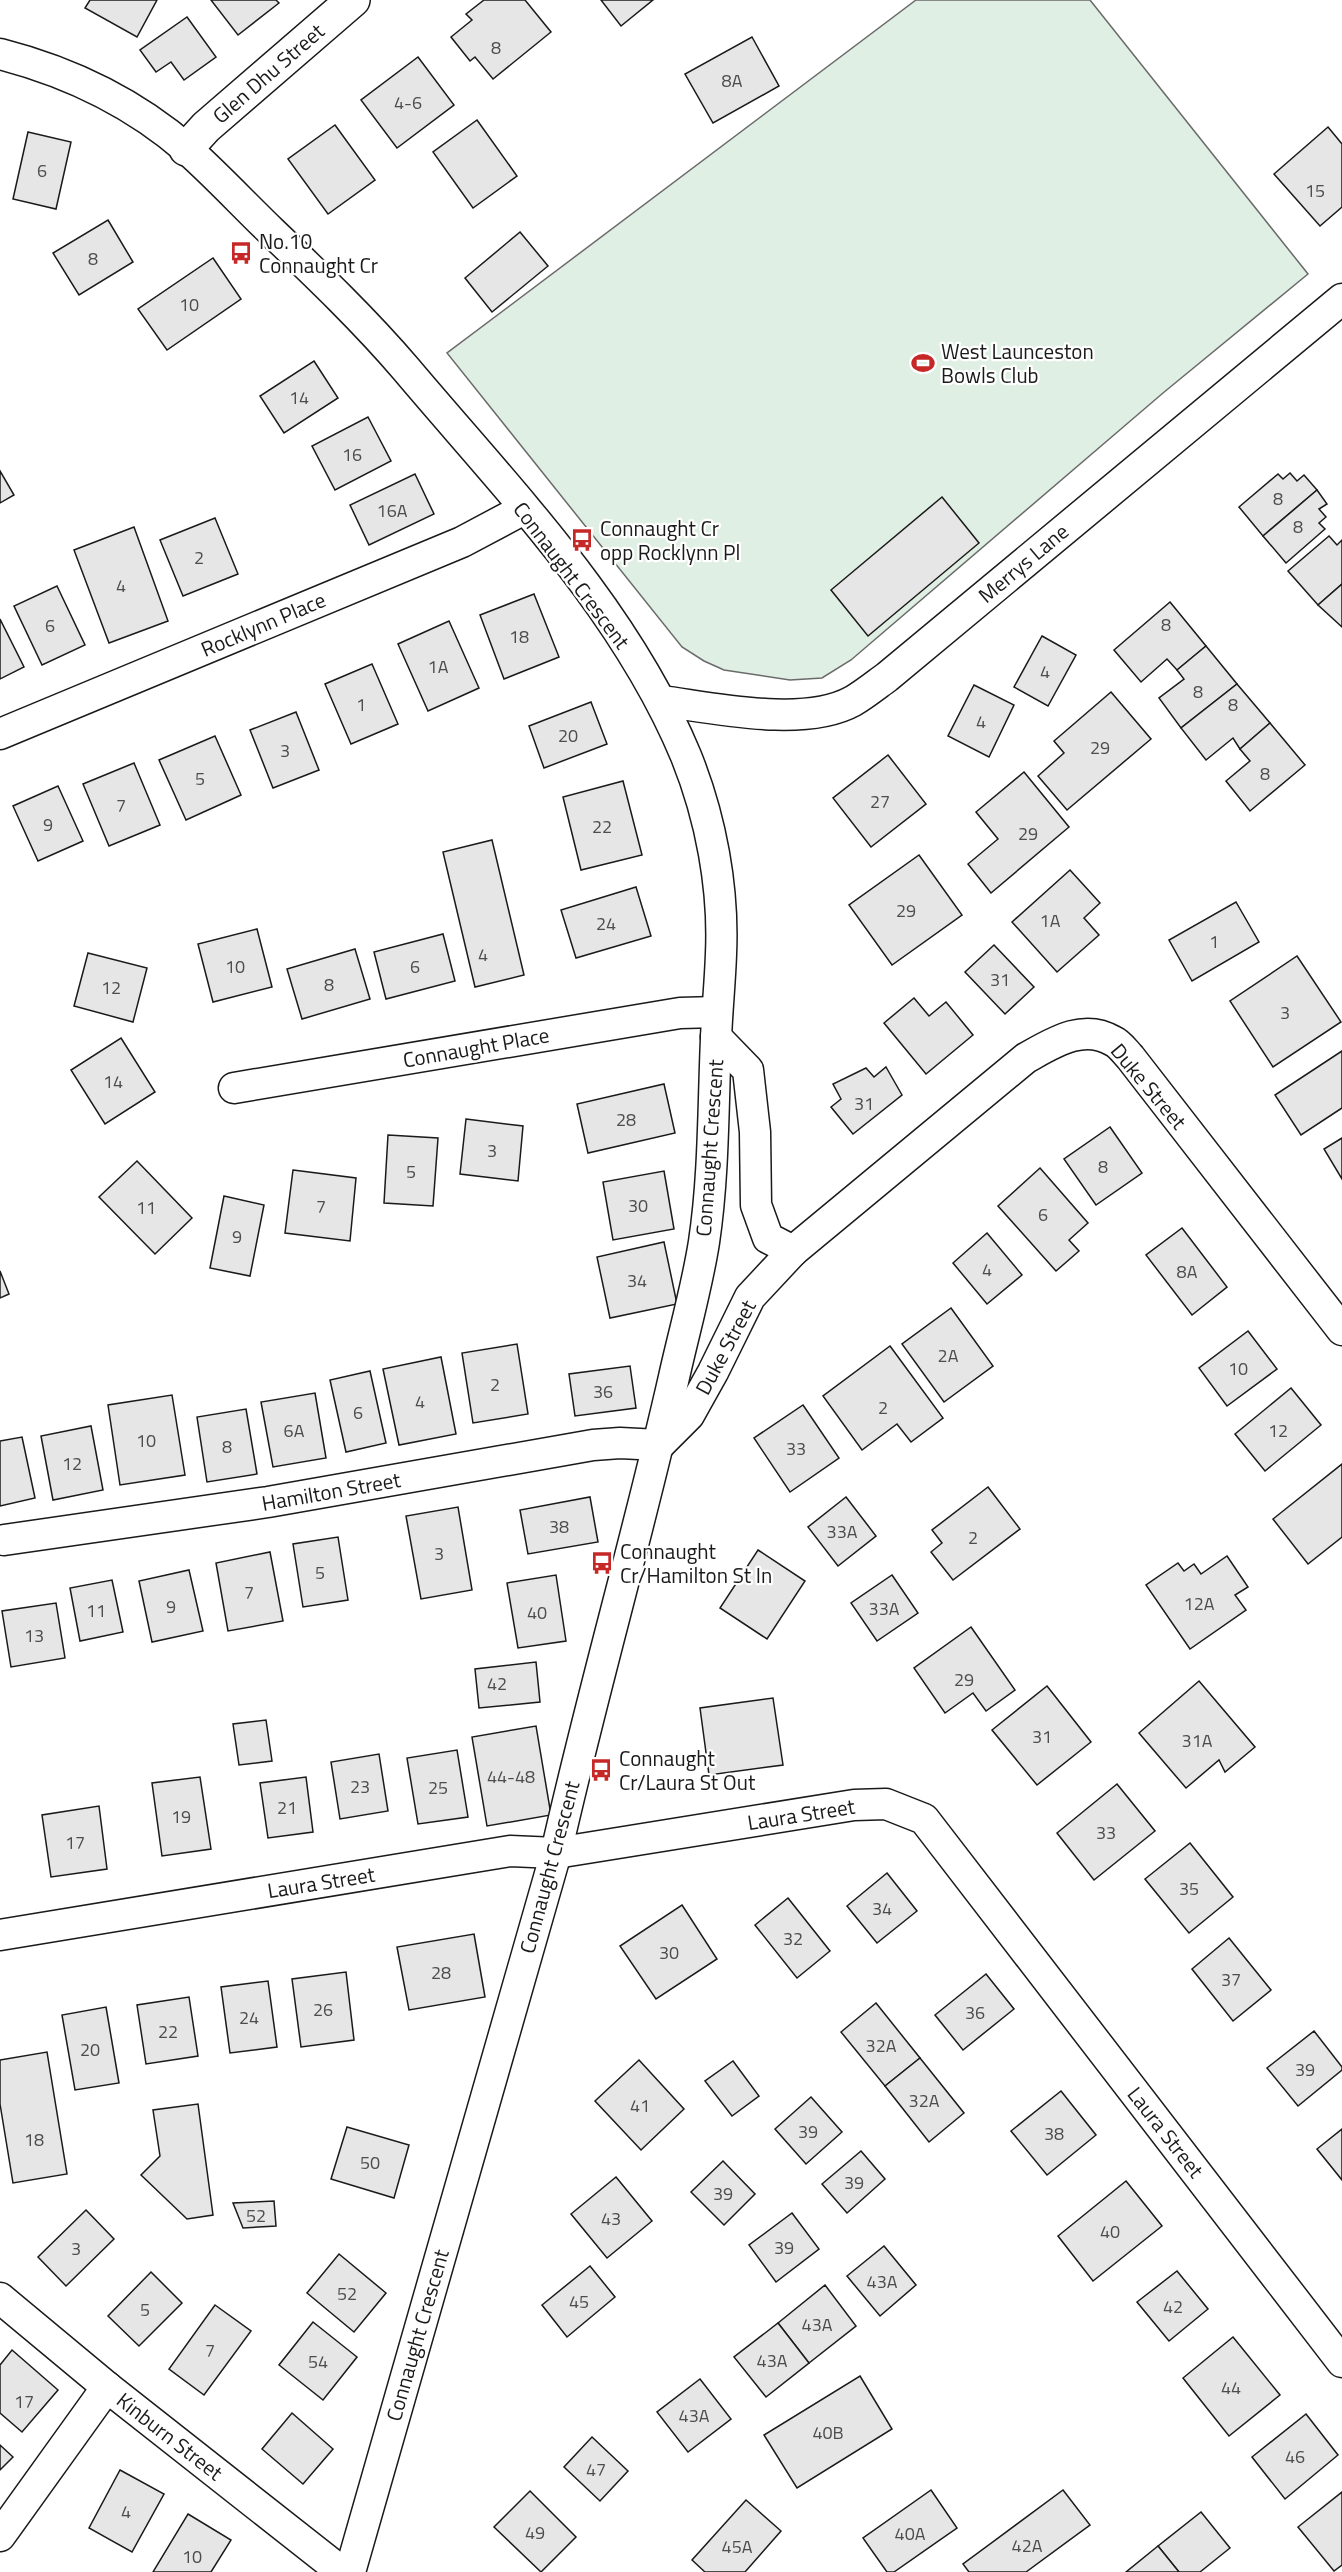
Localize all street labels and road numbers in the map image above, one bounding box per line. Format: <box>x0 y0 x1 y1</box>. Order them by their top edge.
street label: Glen Dhu Street <box>205 15 331 131</box>
street label: Connaught Crescent <box>506 494 639 656</box>
street label: Merrys Lane <box>971 516 1075 610</box>
street label: Rocklynn Place <box>196 583 330 665</box>
street label: Connaught Place <box>400 1018 552 1076</box>
street label: Duke Street <box>1103 1036 1195 1137</box>
street label: Connaught Crescent <box>687 1058 731 1238</box>
street label: Duke Street <box>686 1293 764 1400</box>
street label: Hamilton Street <box>259 1463 403 1519</box>
street label: Connaught Crescent <box>511 1777 588 1957</box>
street label: Laura Street <box>745 1790 858 1838</box>
street label: Laura Street <box>265 1858 378 1906</box>
street label: Laura Street <box>1120 2079 1212 2185</box>
street label: Connaught Crescent <box>377 2245 457 2425</box>
street label: Kinburn Street <box>110 2384 231 2488</box>

